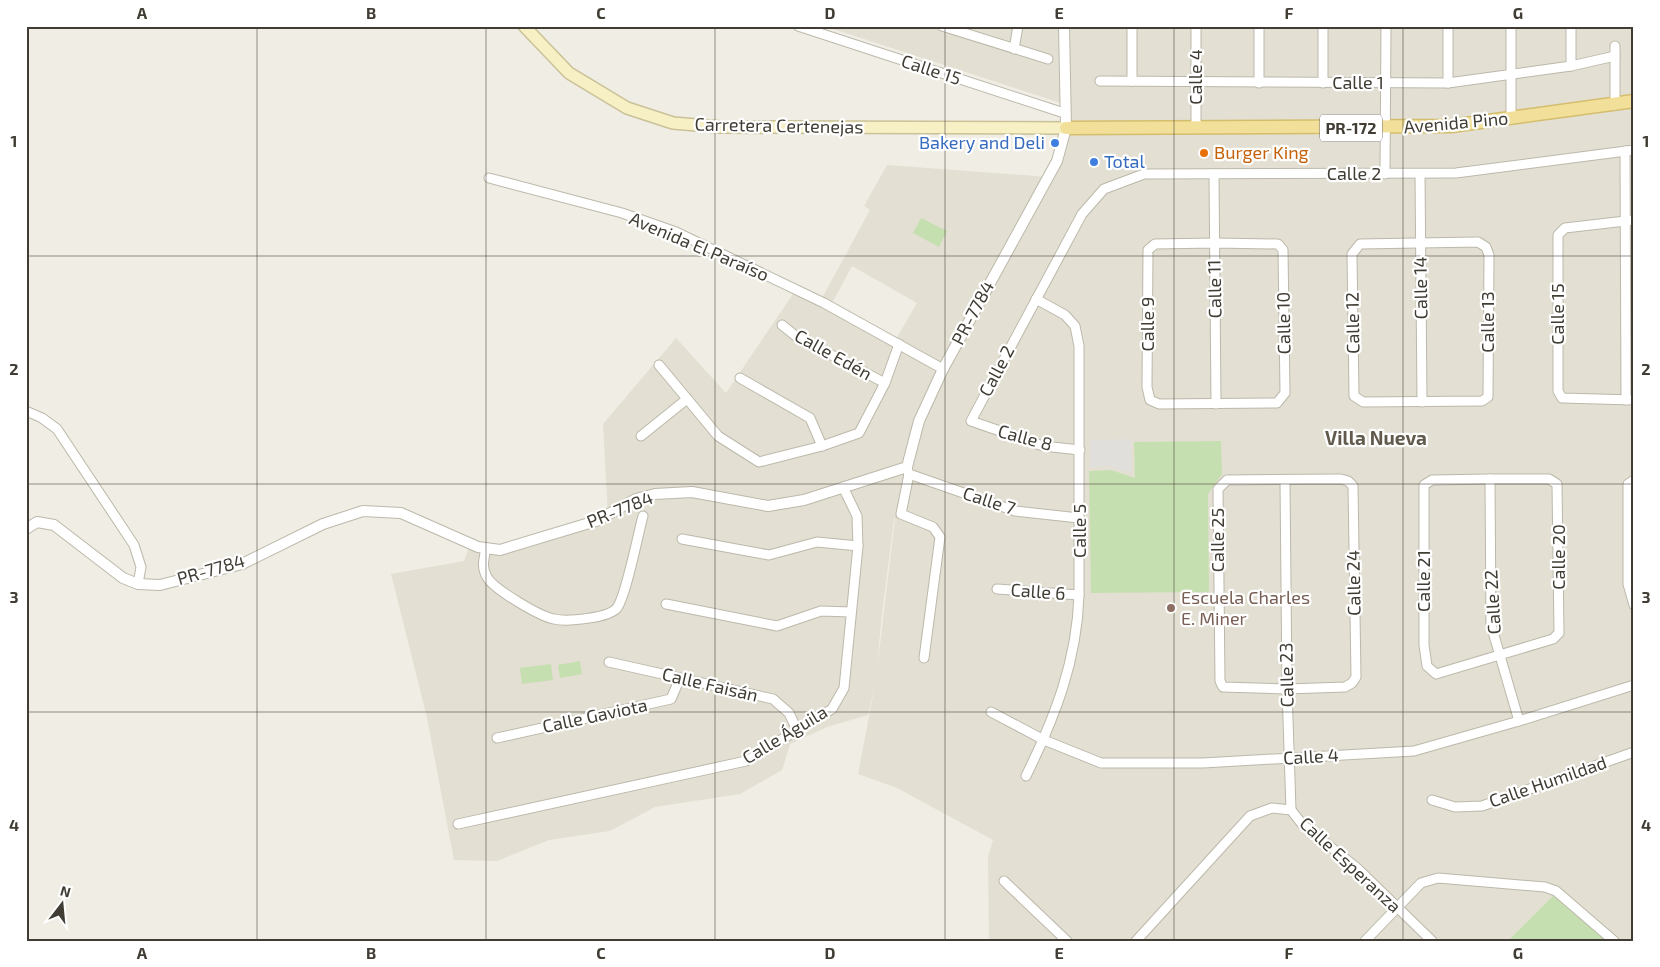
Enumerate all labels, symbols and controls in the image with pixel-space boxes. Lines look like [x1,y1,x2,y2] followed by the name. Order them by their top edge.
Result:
[137,3,148,22] text: A
[366,3,376,22] text: B
[596,3,606,22] text: C
[825,3,836,22] text: D
[1054,3,1064,22] text: E
[1285,3,1294,22] text: F
[1513,3,1523,22] text: G
[899,49,964,89] street label: Calle 15
[1184,49,1206,105] street label: Calle 4
[1332,71,1384,93] street label: Calle 1
[1403,106,1509,138] street label: Avenida Pino
[694,113,864,137] street label: Carretera Certenejas
[1320,115,1382,142] road number: PR-172
[11,131,17,150] text: 1
[919,131,1045,153] place label: Bakery and Deli
[1643,131,1649,150] text: 1
[1049,137,1061,149] marker: Bakery and Deli
[1214,141,1309,163] place label: Burger King
[1198,147,1210,159] marker: Burger King
[1104,150,1145,172] place label: Total
[1088,156,1100,168] marker: Total
[1327,162,1381,184] street label: Calle 2
[626,207,772,285] street label: Avenida El Paraíso
[1408,256,1432,320] street label: Calle 14
[1202,259,1226,319] street label: Calle 11
[946,277,998,348] street label: PR-7784
[1546,283,1568,345] street label: Calle 15
[1476,291,1498,353] street label: Calle 13
[1271,292,1295,354] street label: Calle 10
[1340,292,1364,354] street label: Calle 12
[1136,297,1158,351] street label: Calle 9
[791,324,876,384] street label: Calle Edén
[974,341,1019,400] street label: Calle 2
[9,359,19,378] text: 2
[1641,359,1651,378] text: 2
[996,419,1055,455] street label: Calle 8
[1325,426,1427,449] district label: Villa Nueva
[960,481,1018,519] street label: Calle 7
[583,486,656,532] street label: PR-7784
[1068,504,1090,558] street label: Calle 5
[1206,508,1228,572] street label: Calle 25
[1547,524,1569,590] street label: Calle 20
[174,549,247,589] street label: PR-7784
[1341,550,1365,616] street label: Calle 24
[1412,550,1434,612] street label: Calle 21
[1479,569,1505,635] street label: Calle 22
[1010,578,1066,604] street label: Calle 6
[1181,586,1310,629] place label: Escuela Charles E. Miner
[9,587,19,606] text: 3
[1641,587,1651,606] text: 3
[1165,602,1177,614] marker: Escuela Charles E. Miner
[1274,643,1298,708] street label: Calle 23
[660,662,760,706] street label: Calle Faisán
[540,693,649,737] street label: Calle Gaviota
[738,700,831,768] street label: Calle Águila
[1283,744,1339,768] street label: Calle 4
[1486,751,1609,811] street label: Calle Humildad
[1295,812,1406,917] street label: Calle Esperanza
[9,815,19,834] text: 4
[1641,815,1651,834] text: 4
[38,880,88,930] north arrow
[59,881,73,901] text: N
[137,943,148,962] text: A
[366,943,376,962] text: B
[596,943,606,962] text: C
[825,943,836,962] text: D
[1054,943,1064,962] text: E
[1285,943,1294,962] text: F
[1513,943,1523,962] text: G

